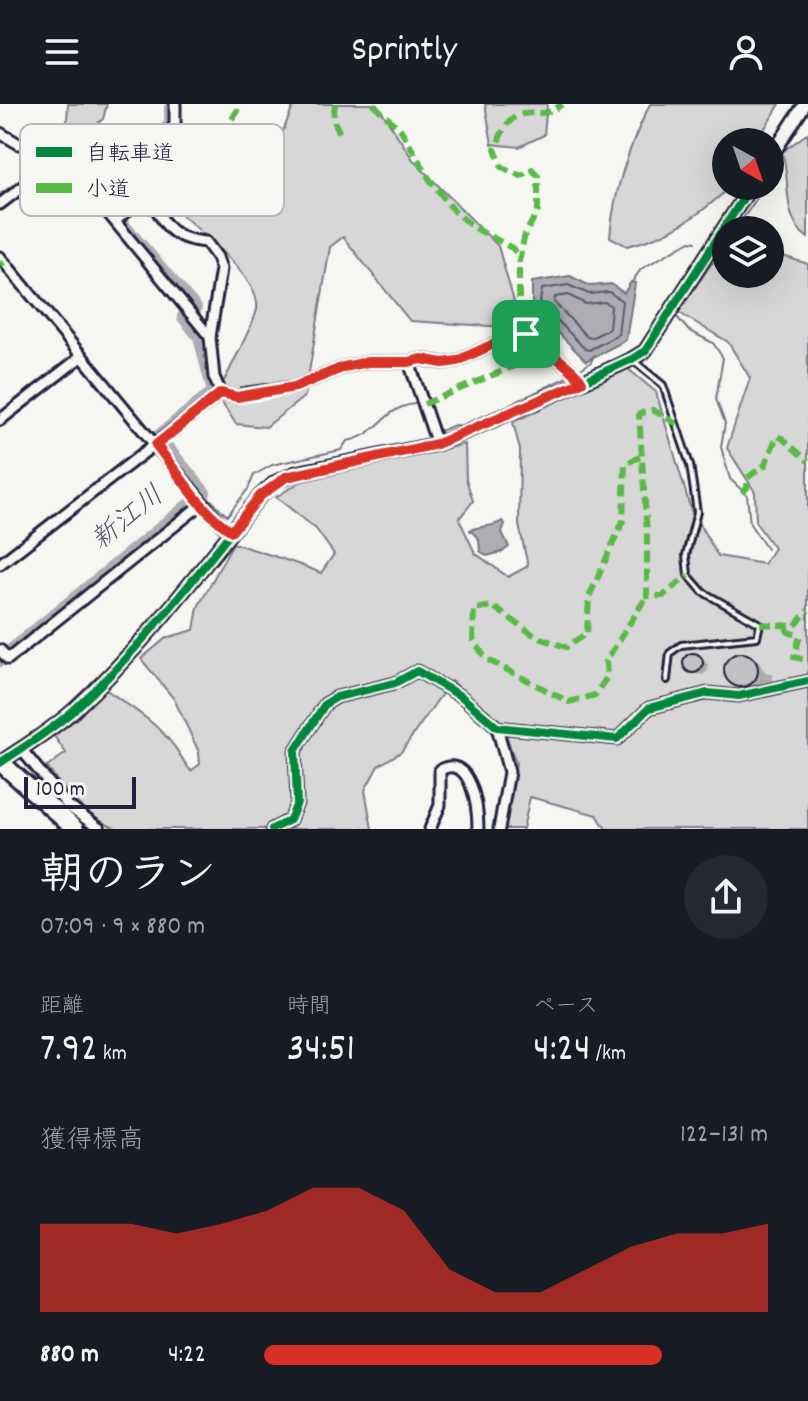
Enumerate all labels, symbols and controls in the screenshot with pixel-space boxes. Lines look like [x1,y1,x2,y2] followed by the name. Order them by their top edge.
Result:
[351,26,457,78] text: Sprintly
[40,30,84,74] icon: menu
[724,30,768,74] icon: person
[20,124,284,216] legend
[712,128,784,200] north arrow
[712,128,784,288] map controls
[86,140,174,171] text: 自転車道
[86,176,130,207] text: 小道
[712,216,784,288] button: layers
[492,300,560,368] pin
[504,312,548,356] icon: arrive
[84,478,174,562] water label: 新江川
[24,773,136,809] scale bar
[36,775,85,806] text: 100 m
[40,847,216,910] text: 朝のラン
[684,855,768,939] button: share
[40,909,205,946] text: 07:09 · 9 × 880 m
[40,992,84,1023] text: 距離
[287,992,331,1023] text: 時間
[533,992,598,1023] text: ペース
[40,1023,98,1080] text: 7.92
[287,1023,355,1080] text: 34:51
[533,1023,591,1080] text: 4:24
[98,1039,127,1070] text: km
[591,1039,626,1070] text: /km
[680,1117,768,1154] text: 122–131 m
[40,1123,144,1160] text: 獲得標高
[40,1337,99,1374] text: 880 m
[168,1337,206,1374] text: 4:22

